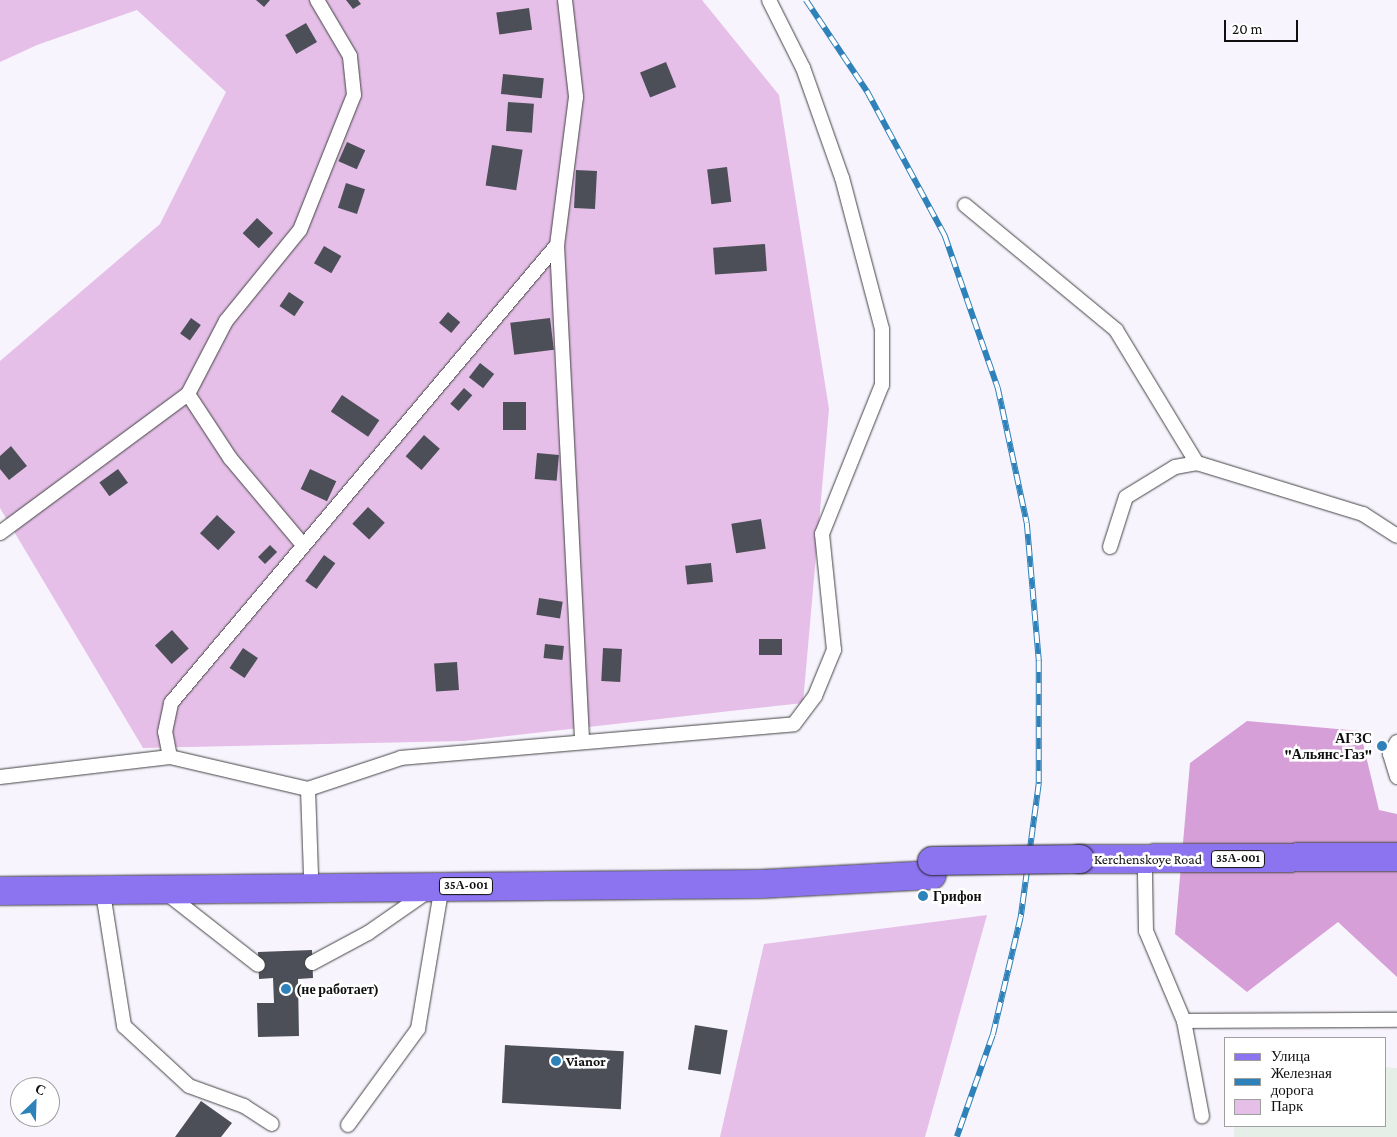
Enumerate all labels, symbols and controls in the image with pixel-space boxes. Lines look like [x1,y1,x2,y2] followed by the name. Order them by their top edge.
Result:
[1227,10,1301,42] scale bar
[1232,21,1263,37] text: 20 m
[1285,730,1372,762] place label: АГЗС "Альянс-Газ"
[1376,740,1388,752] marker: АГЗС "Альянс-Газ"
[1210,850,1266,869] road number: 35А-001
[1094,851,1202,867] street label: Kerchenskoye Road
[438,876,494,896] road number: 35А-001
[933,888,982,904] place label: Грифон
[917,890,929,902] marker: Грифон
[296,981,379,997] place label: (не работает)
[280,983,292,995] marker: (не работает)
[1224,1037,1387,1127] legend
[1271,1048,1310,1064] text: Улица
[566,1053,606,1069] place label: Vianor
[550,1055,562,1067] marker: Vianor
[1271,1065,1332,1098] text: Железная дорога
[10,1077,60,1127] north arrow
[33,1080,49,1099] text: С
[1271,1098,1303,1114] text: Парк

